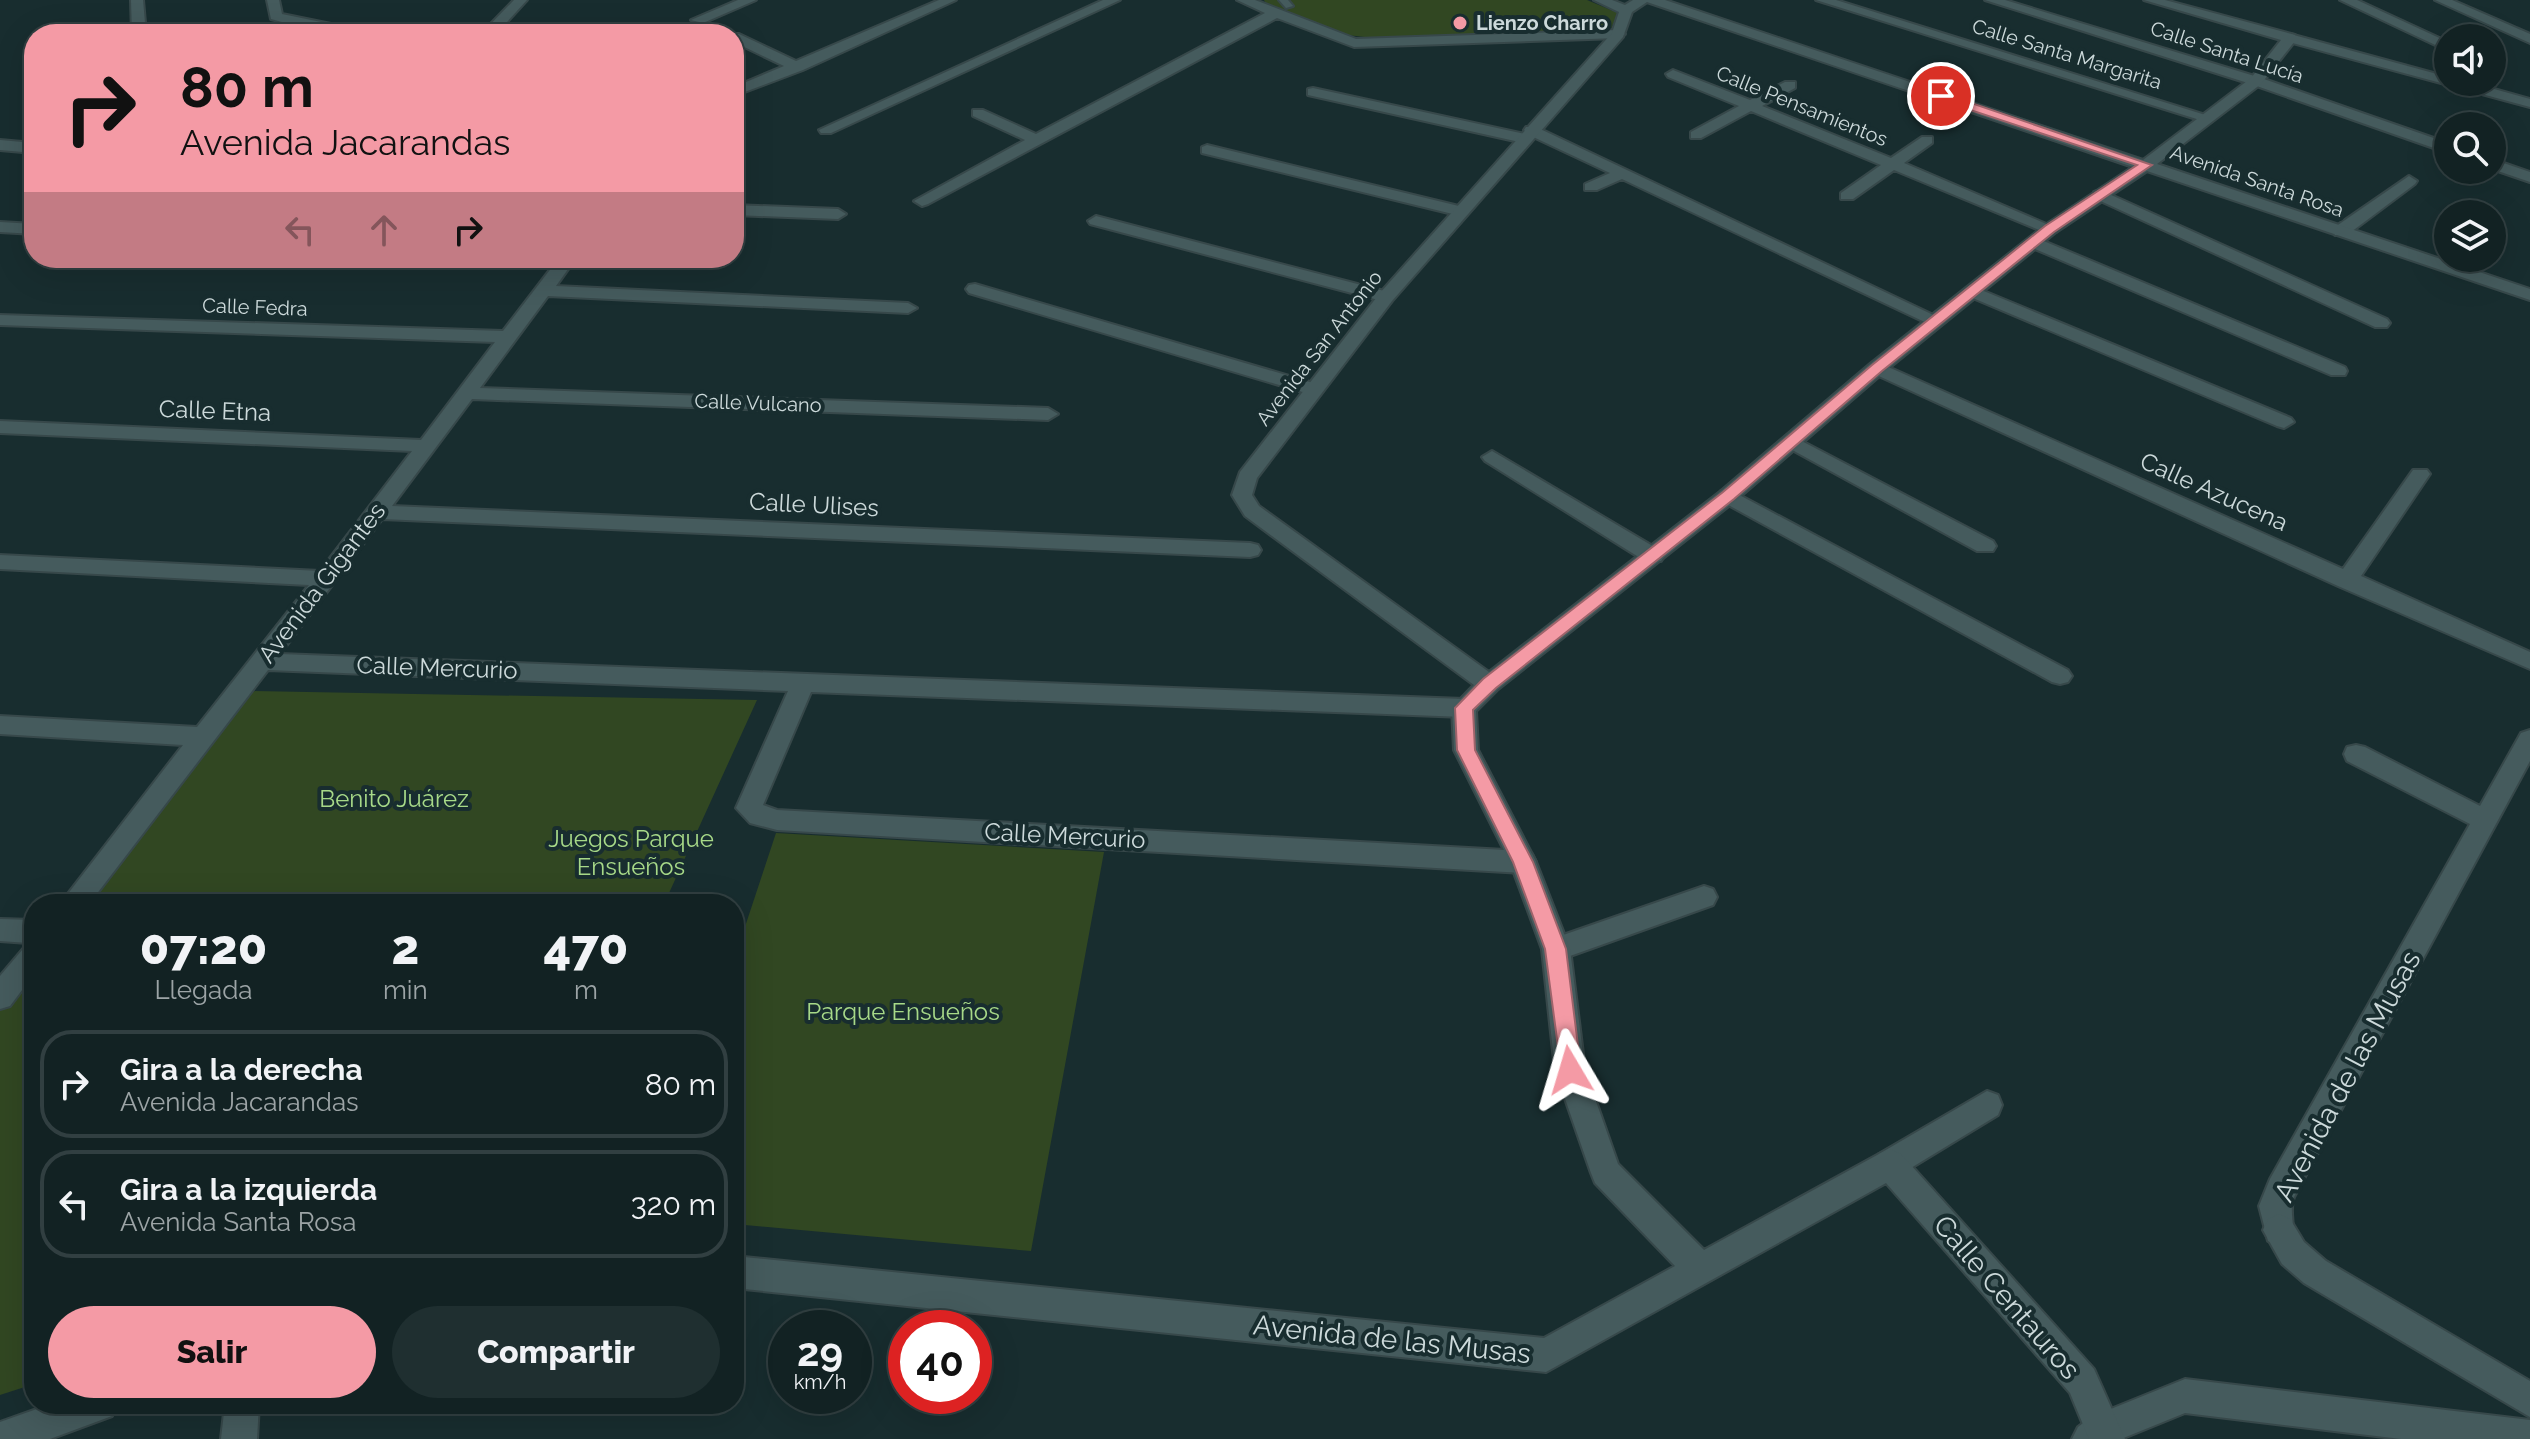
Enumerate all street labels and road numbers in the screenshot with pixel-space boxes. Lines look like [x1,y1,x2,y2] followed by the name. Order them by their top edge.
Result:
[1969,14,2165,94] street label: Calle Santa Margarita
[2147,16,2307,88] street label: Calle Santa Lucía
[1713,61,1891,151] street label: Calle Pensamientos
[2167,140,2347,222] street label: Avenida Santa Rosa
[1251,266,1387,430] street label: Avenida San Antonio
[202,293,308,321] street label: Calle Fedra
[694,389,822,417] street label: Calle Vulcano
[158,394,272,427] street label: Calle Etna
[2136,446,2293,537] street label: Calle Azucena
[748,487,880,522] street label: Calle Ulises
[252,497,391,668] street label: Avenida Gigantes
[356,650,518,685] street label: Calle Mercurio
[984,817,1146,854] street label: Calle Mercurio
[2267,945,2428,1207] street label: Avenida de las Musas
[1927,1209,2087,1386] street label: Calle Centauros
[1251,1308,1532,1370] street label: Avenida de las Musas

